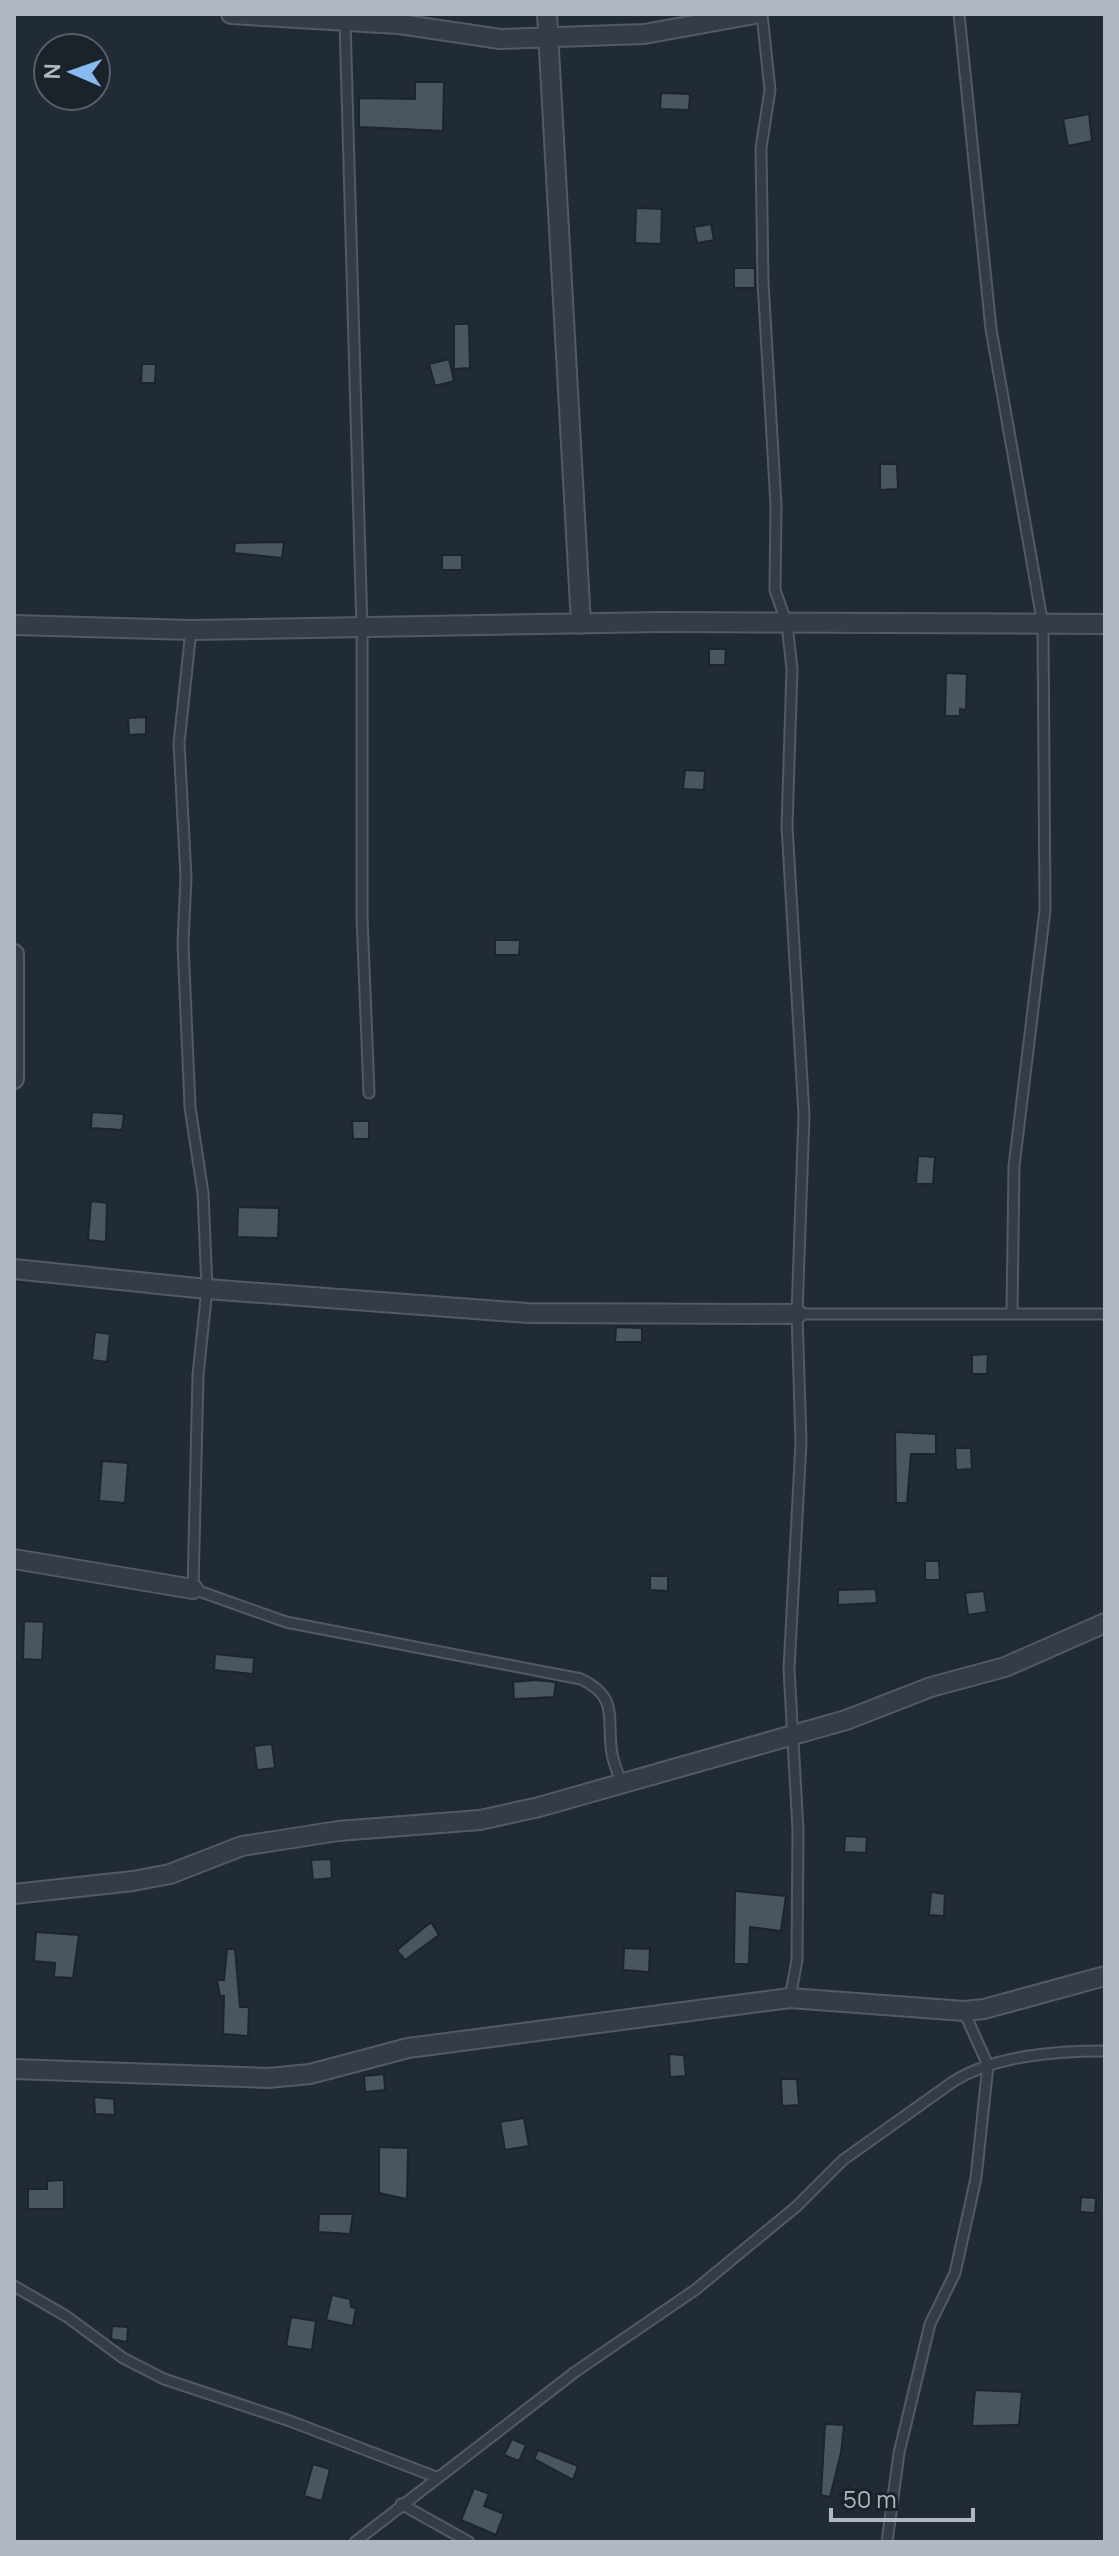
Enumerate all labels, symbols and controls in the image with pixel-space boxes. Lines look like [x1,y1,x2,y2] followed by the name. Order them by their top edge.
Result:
[32,32,112,112] north arrow
[37,63,67,80] text: N
[831,2472,973,2522] scale bar
[843,2482,897,2515] text: 50 m

